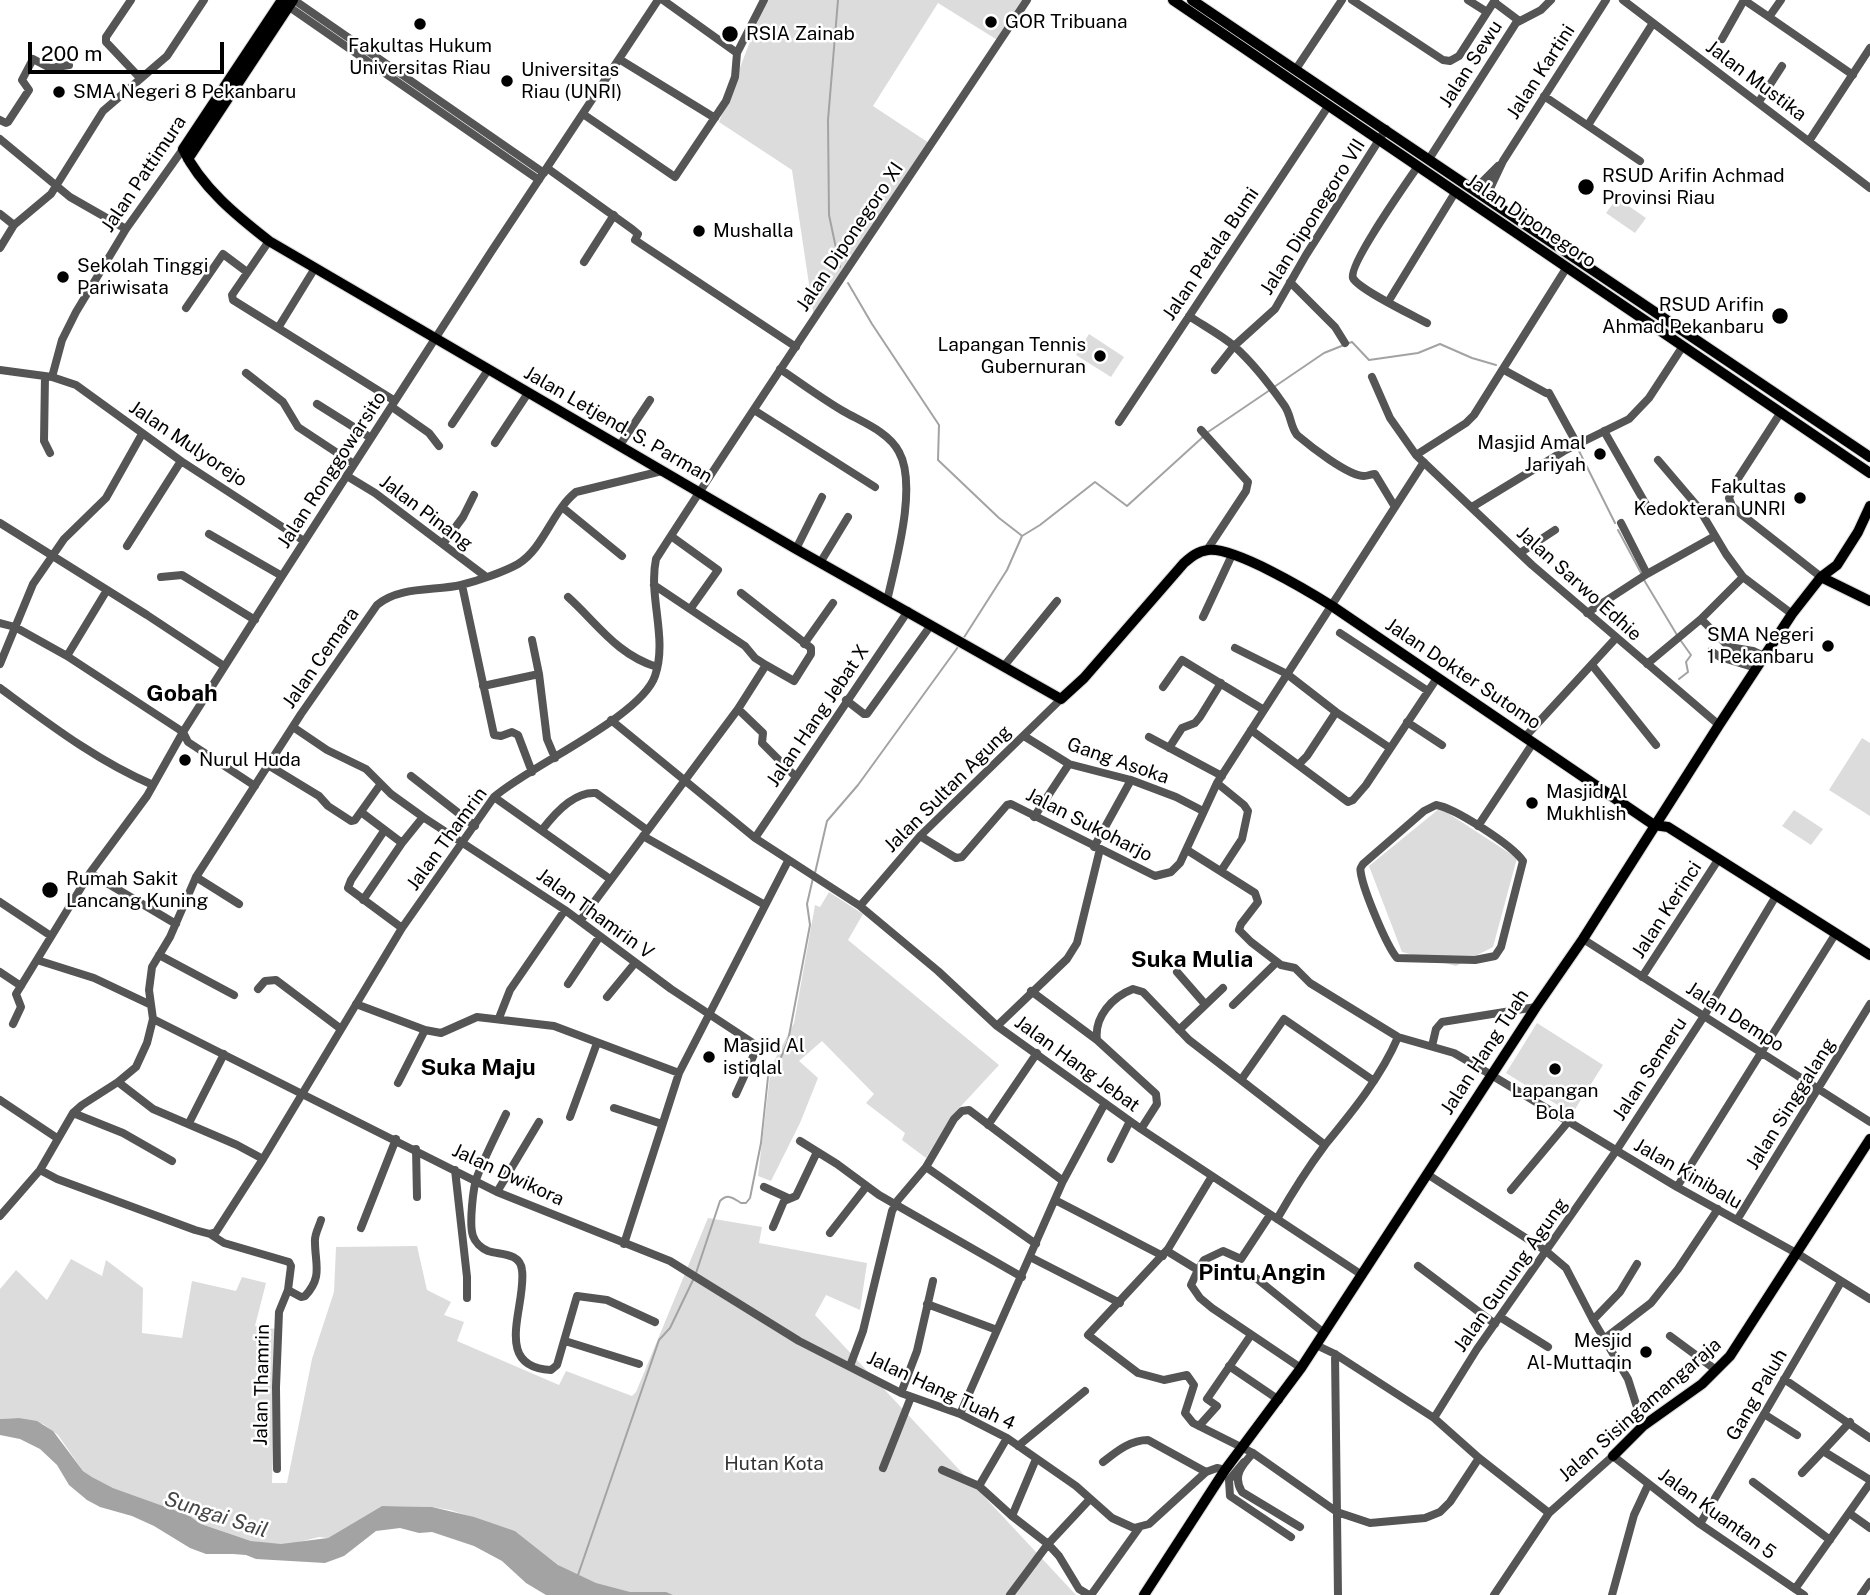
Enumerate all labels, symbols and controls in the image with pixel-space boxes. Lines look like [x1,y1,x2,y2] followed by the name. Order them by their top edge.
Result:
[1005,11,1128,33] place label: GOR Tribuana
[983,14,999,30] marker: GOR Tribuana
[412,16,428,32] marker: Fakultas Hukum Universitas Riau
[1435,16,1507,112] street label: Jalan Sewu
[1502,21,1580,123] street label: Jalan Kartini
[746,23,855,45] place label: RSIA Zainab
[720,24,740,44] marker: RSIA Zainab
[32,28,228,72] scale bar
[348,35,492,79] place label: Fakultas Hukum Universitas Riau
[1701,36,1811,126] street label: Jalan Mustika
[41,41,102,66] text: 200 m
[521,59,622,103] place label: Universitas Riau (UNRI)
[499,73,515,89] marker: Universitas Riau (UNRI)
[73,81,296,103] place label: SMA Negeri 8 Pekanbaru
[51,84,67,100] marker: SMA Negeri 8 Pekanbaru
[97,111,191,237] street label: Jalan Pattimura
[1256,135,1370,299] street label: Jalan Diponegoro VII
[792,158,908,316] street label: Jalan Diponegoro XI
[1602,165,1784,209] place label: RSUD Arifin Achmad Provinsi Riau
[1462,169,1600,273] street label: Jalan Diponegoro
[1576,177,1596,197] marker: RSUD Arifin Achmad Provinsi Riau
[1158,183,1264,325] street label: Jalan Petala Bumi
[713,220,794,242] place label: Mushalla
[691,223,707,239] marker: Mushalla
[77,255,208,299] place label: Sekolah Tinggi Pariwisata
[55,269,71,285] marker: Sekolah Tinggi Pariwisata
[1602,294,1764,338] place label: RSUD Arifin Ahmad Pekanbaru
[1770,306,1790,326] marker: RSUD Arifin Ahmad Pekanbaru
[938,334,1086,378] place label: Lapangan Tennis Gubernuran
[1092,348,1108,364] marker: Lapangan Tennis Gubernuran
[520,362,716,488] street label: Jalan Letjend. S. Parman
[273,387,391,553] street label: Jalan Ronggowarsito
[125,396,251,492] street label: Jalan Mulyorejo
[1477,432,1586,476] place label: Masjid Amal Jariyah
[1592,446,1608,462] marker: Masjid Amal Jariyah
[375,471,477,555] street label: Jalan Pinang
[1633,476,1786,520] place label: Fakultas Kedokteran UNRI
[1792,490,1808,506] marker: Fakultas Kedokteran UNRI
[1512,522,1646,646] street label: Jalan Sarwo Edhie
[278,603,364,713] street label: Jalan Cemara
[1381,613,1545,735] street label: Jalan Dokter Sutomo
[1707,624,1814,668] place label: SMA Negeri 1 Pekanbaru
[1820,638,1836,654] marker: SMA Negeri 1 Pekanbaru
[762,641,874,791] street label: Jalan Hang Jebat X
[146,680,218,708] district label: Gobah
[880,721,1016,857] street label: Jalan Sultan Agung
[1064,733,1172,789] street label: Gang Asoka
[199,749,301,771] place label: Nurul Huda
[177,752,193,768] marker: Nurul Huda
[1546,781,1628,825] place label: Masjid Al Mukhlish
[402,783,492,895] street label: Jalan Thamrin
[1022,783,1156,867] street label: Jalan Sukoharjo
[1524,795,1540,811] marker: Masjid Al Mukhlish
[1627,857,1707,963] street label: Jalan Kerinci
[532,864,658,964] street label: Jalan Thamrin V
[66,868,208,912] place label: Rumah Sakit Lancang Kuning
[40,880,60,900] marker: Rumah Sakit Lancang Kuning
[1131,946,1253,974] district label: Suka Mulia
[1682,977,1788,1057] street label: Jalan Dempo
[1436,985,1534,1119] street label: Jalan Hang Tuah
[1010,1011,1144,1117] street label: Jalan Hang Jebat
[1608,1013,1692,1125] street label: Jalan Semeru
[1741,1034,1841,1174] street label: Jalan Singgalang
[723,1035,805,1079] place label: Masjid Al istiqlal
[701,1049,717,1065] marker: Masjid Al istiqlal
[420,1054,536,1082] district label: Suka Maju
[1547,1061,1563,1077] marker: Lapangan Bola
[1512,1080,1598,1124] place label: Lapangan Bola
[1630,1134,1746,1214] street label: Jalan Kinibalu
[448,1139,568,1211] street label: Jalan Dwikora
[1449,1194,1573,1356] street label: Jalan Gunung Agung
[1198,1259,1326,1287] district label: Pintu Angin
[250,1324,274,1446] street label: Jalan Thamrin
[1527,1330,1632,1374] place label: Mesjid Al-Muttaqin
[1554,1333,1726,1487] street label: Jalan Sisingamangaraja
[1638,1344,1654,1360] marker: Mesjid Al-Muttaqin
[1722,1345,1792,1445] street label: Gang Paluh
[863,1347,1019,1435] street label: Jalan Hang Tuah 4
[724,1453,824,1475] park label: Hutan Kota
[1654,1464,1780,1564] street label: Jalan Kuantan 5
[161,1486,271,1544] water label: Sungai Sail

